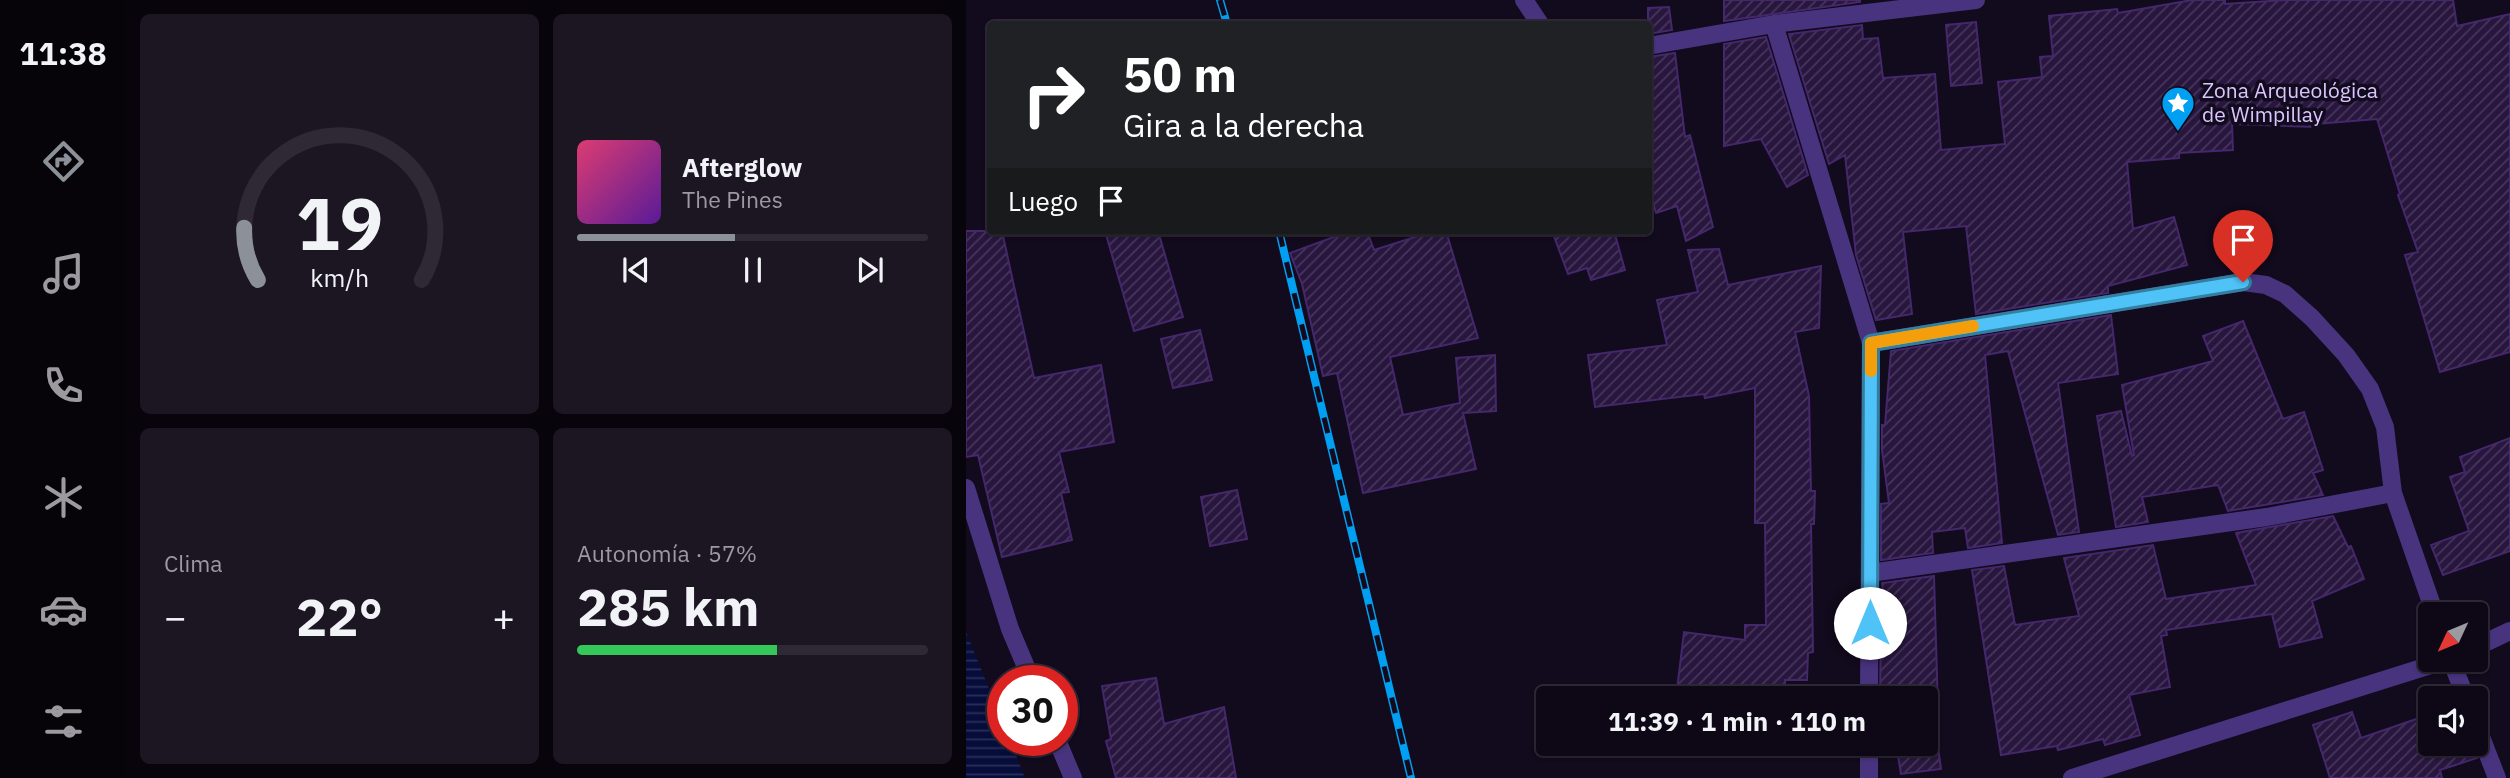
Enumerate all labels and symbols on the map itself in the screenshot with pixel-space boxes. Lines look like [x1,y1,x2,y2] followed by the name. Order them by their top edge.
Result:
[2202,76,2378,128] place label: Zona Arqueológica de Wimpillay
[2159,84,2197,133] place icon: Zona Arqueológica de Wimpillay
[2213,210,2273,282] pin
[1833,586,1907,660] position arrow
[2418,602,2488,672] north arrow
[987,665,1078,756] speed limit sign: 30

